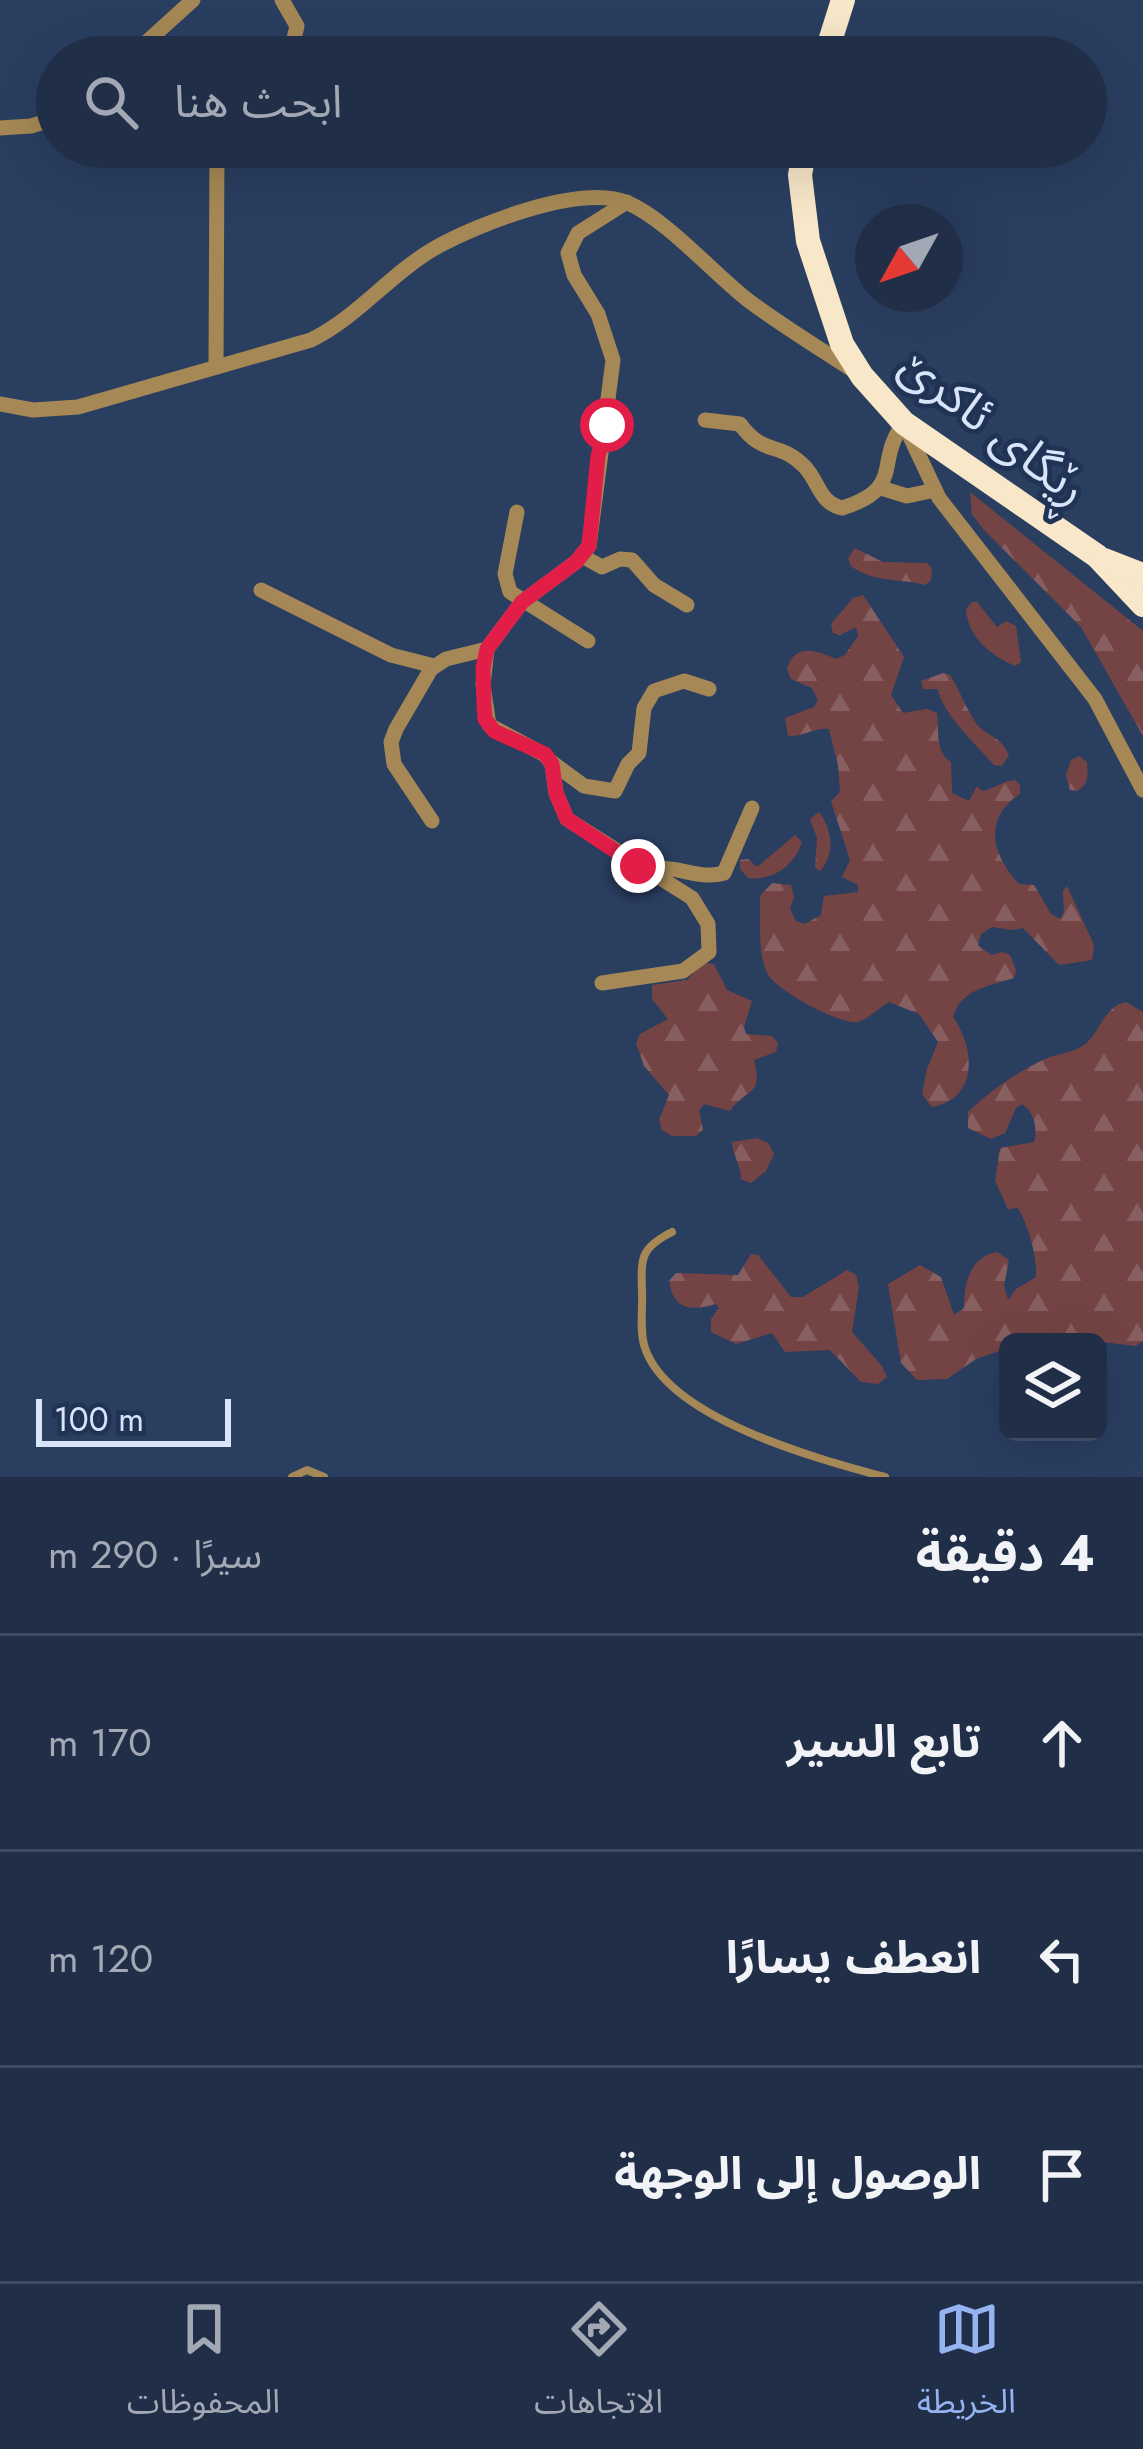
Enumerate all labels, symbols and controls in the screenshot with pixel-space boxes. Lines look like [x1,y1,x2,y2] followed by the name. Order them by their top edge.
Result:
[36,36,1107,168] search box
[78,69,144,135] icon: search
[174,69,343,134] text: ابحث هنا
[855,204,963,312] north arrow
[882,331,1103,526] street label: ڕێگای ئاکرێ
[580,398,634,452] route start
[611,839,665,893] route end
[999,1333,1107,1441] map controls
[999,1333,1107,1441] button: layers
[36,1393,231,1446] scale bar
[54,1396,144,1443] text: 100 m
[916,1516,1095,1590] text: 4 دقيقة
[48,1526,262,1583] text: سيرًا · 290 m
[787,1709,981,1774] text: تابع السير
[1029,1710,1095,1776] icon: ahead
[48,1714,152,1771] text: 170 m
[726,1925,981,1990] text: انعطف يسارًا
[1029,1926,1095,1992] icon: left
[48,1930,153,1987] text: 120 m
[614,2141,981,2206] text: الوصول إلى الوجهة
[1029,2142,1095,2208] icon: arrive
[127,2296,280,2437] tab: المحفوظات
[534,2296,663,2437] tab: الاتجاهات
[917,2296,1016,2437] tab: الخريطة

